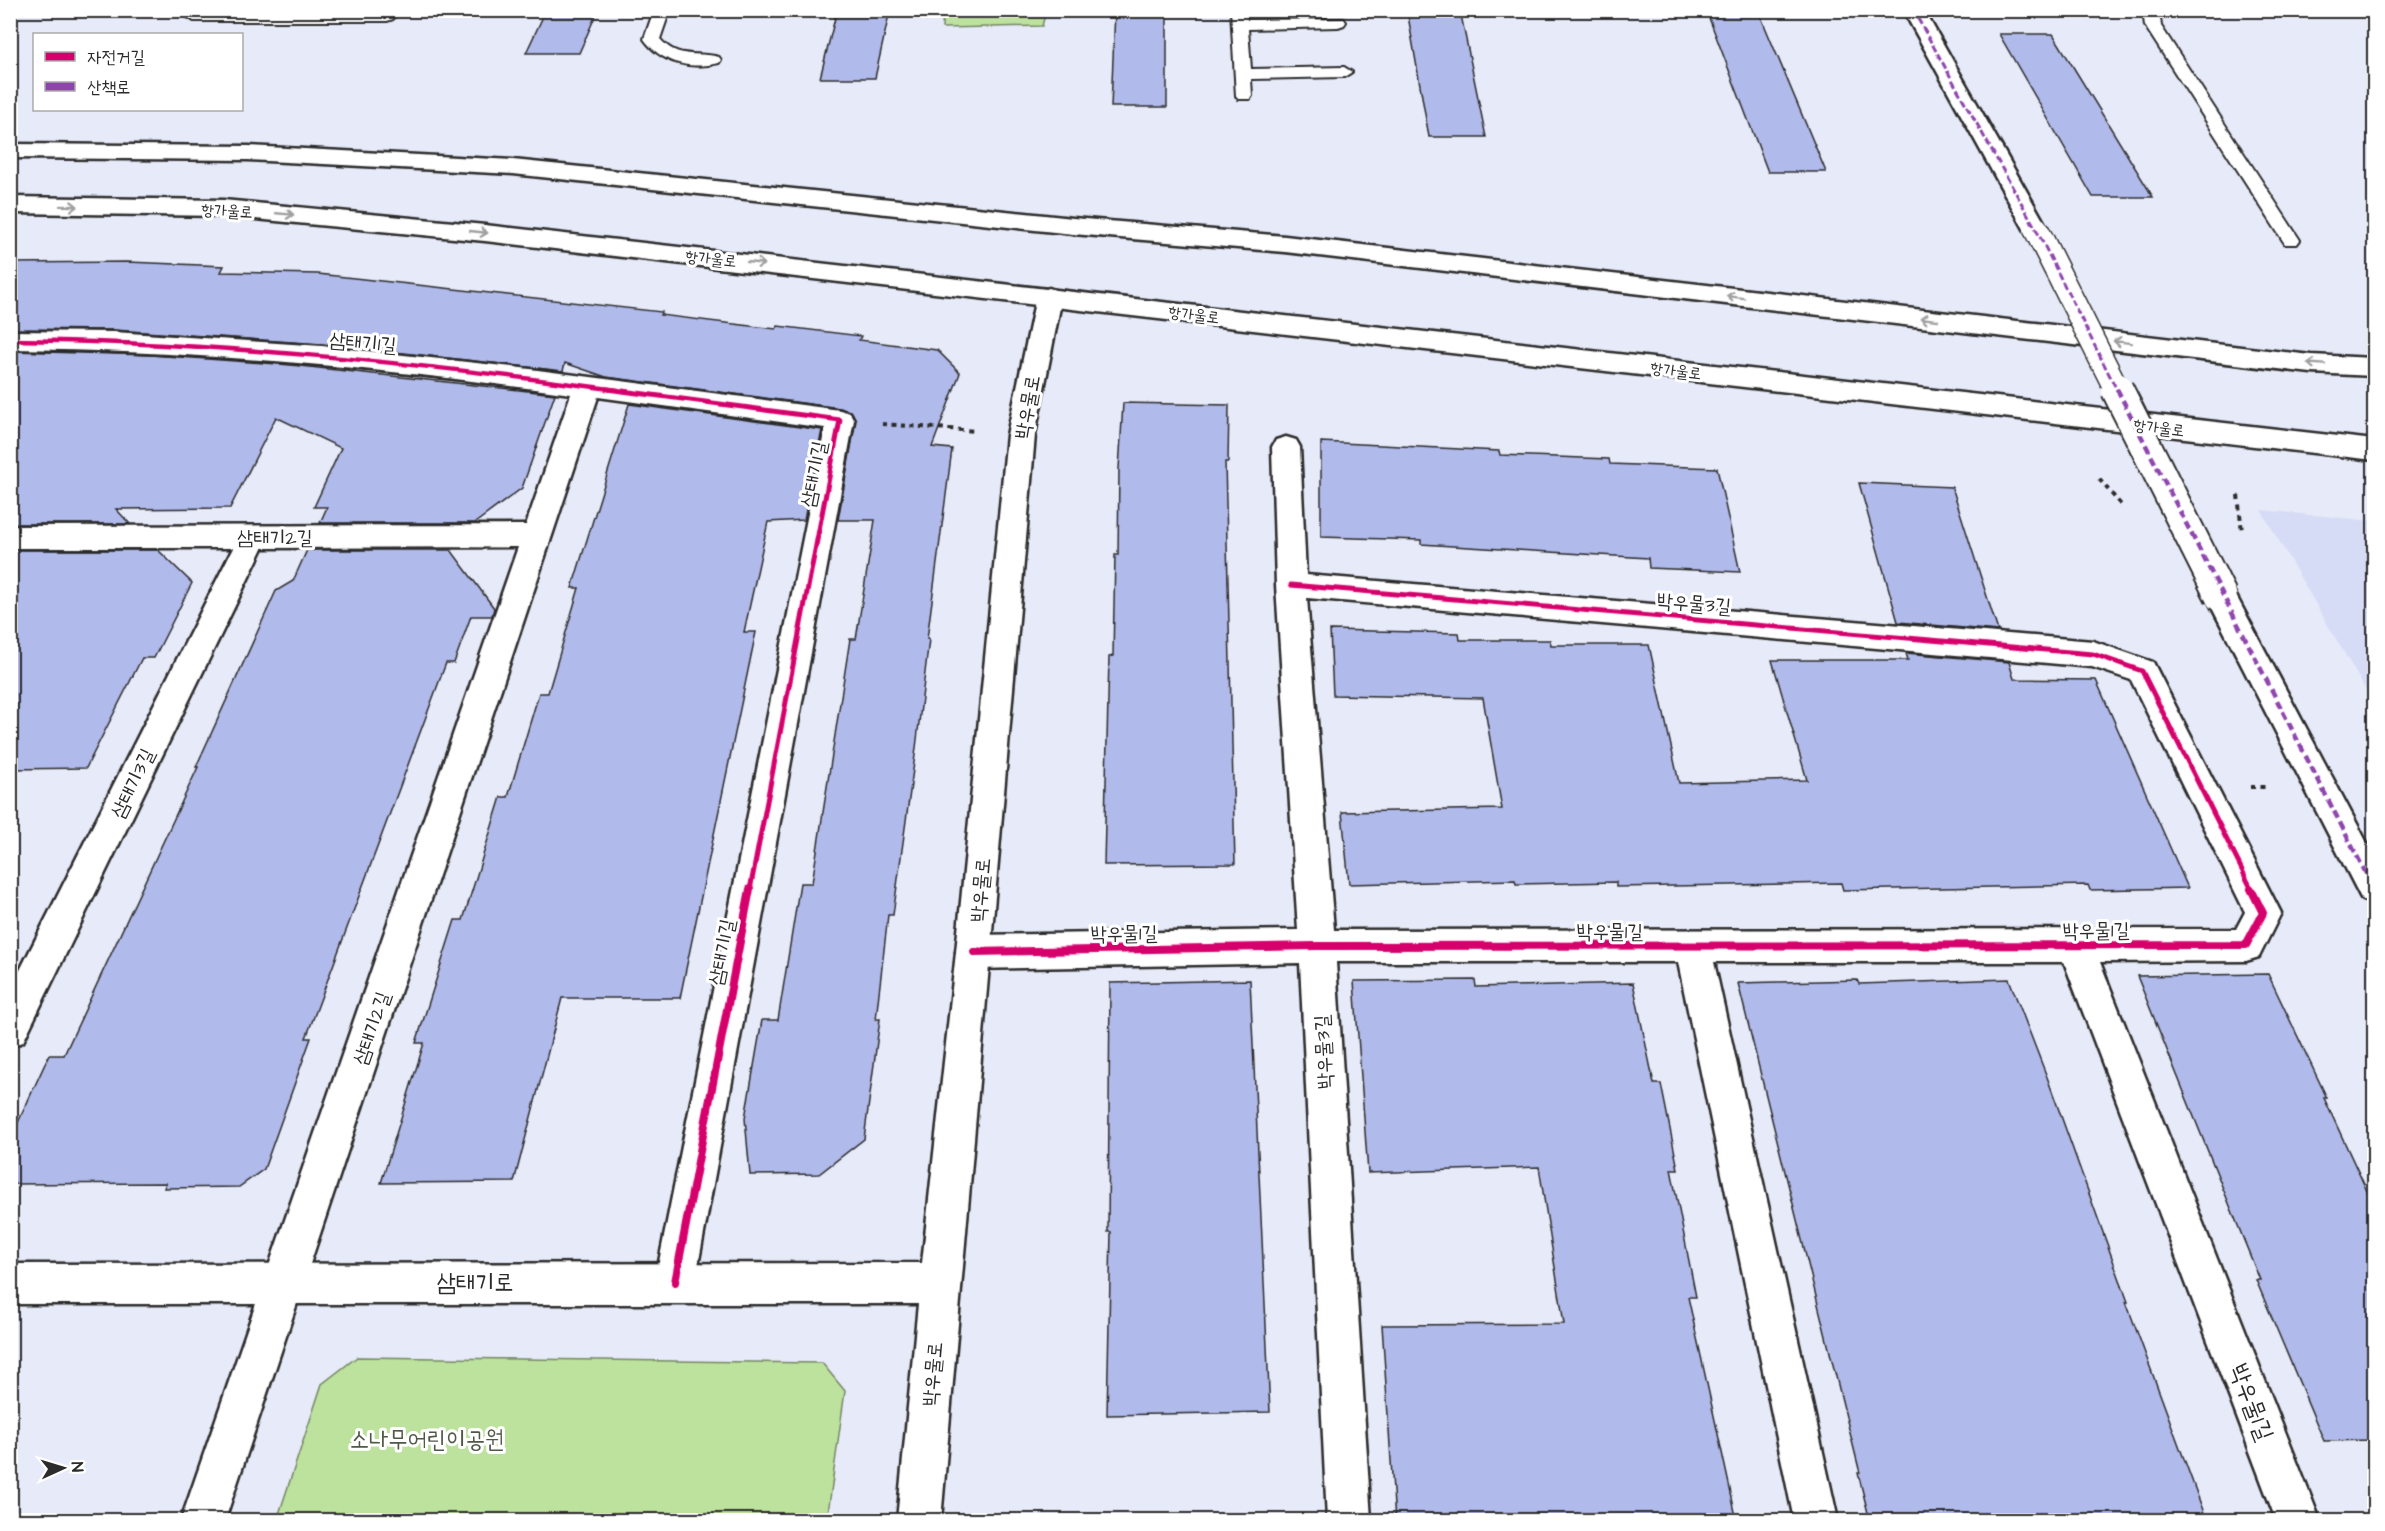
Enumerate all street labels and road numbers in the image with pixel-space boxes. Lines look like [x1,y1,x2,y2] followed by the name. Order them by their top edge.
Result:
[201,199,253,223] street label: 항가울로
[684,245,738,273] street label: 항가울로
[1167,301,1221,329] street label: 항가울로
[328,326,397,360] street label: 삼태기1길
[1649,357,1703,385] street label: 항가울로
[1009,373,1047,441] street label: 박우물로
[2132,414,2186,442] street label: 항가울로
[794,439,834,510] street label: 삼태기1길
[237,524,313,552] street label: 삼태기2길
[1656,587,1732,621] street label: 박우물3길
[104,744,162,823] street label: 삼태기3길
[964,857,998,923] street label: 박우물로
[2062,916,2130,946] street label: 박우물1길
[702,917,742,988] street label: 삼태기1길
[1577,918,1643,946] street label: 박우물1길
[1090,919,1158,949] street label: 박우물1길
[346,988,398,1069] street label: 삼태기2길
[1308,1014,1340,1090] street label: 박우물3길
[436,1266,514,1300] street label: 삼태기로
[916,1341,950,1407] street label: 박우물로
[2221,1359,2281,1446] street label: 박우물1길

